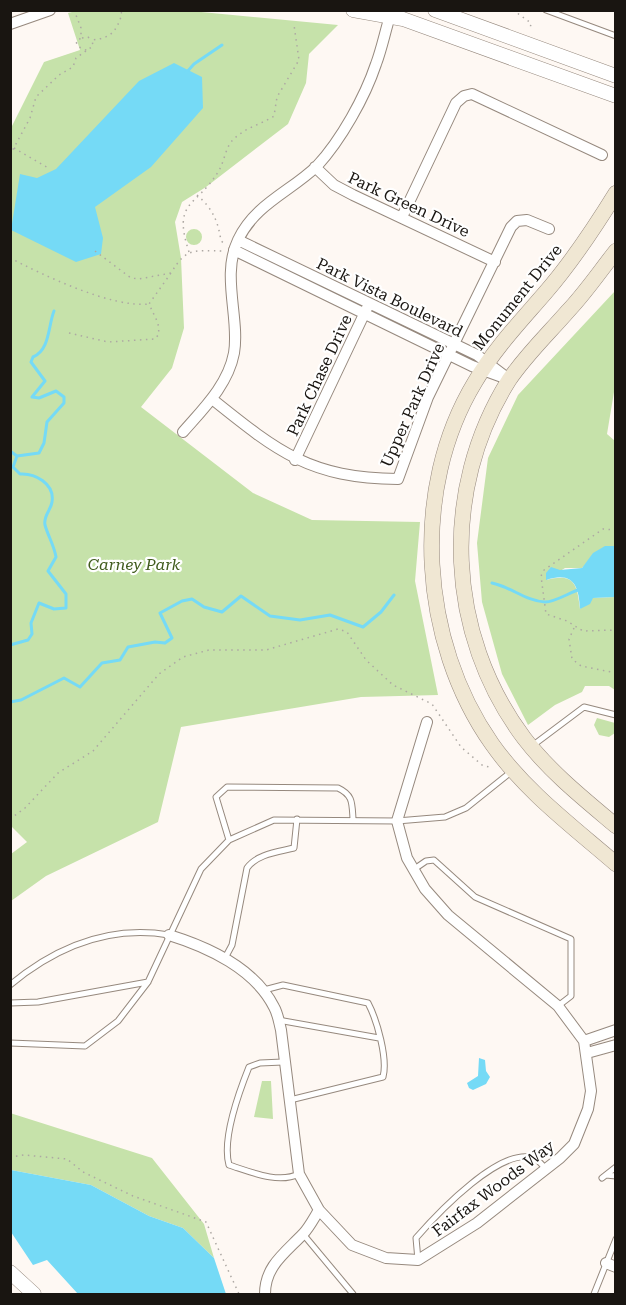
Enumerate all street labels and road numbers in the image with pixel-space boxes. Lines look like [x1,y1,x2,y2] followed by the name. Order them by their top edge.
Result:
[345,168,473,241] street label: Park Green Drive
[469,240,566,354] street label: Monument Drive
[314,254,466,341] street label: Park Vista Boulevard
[283,311,356,439] street label: Park Chase Drive
[377,340,448,470] street label: Upper Park Drive
[429,1136,558,1240] street label: Fairfax Woods Way

